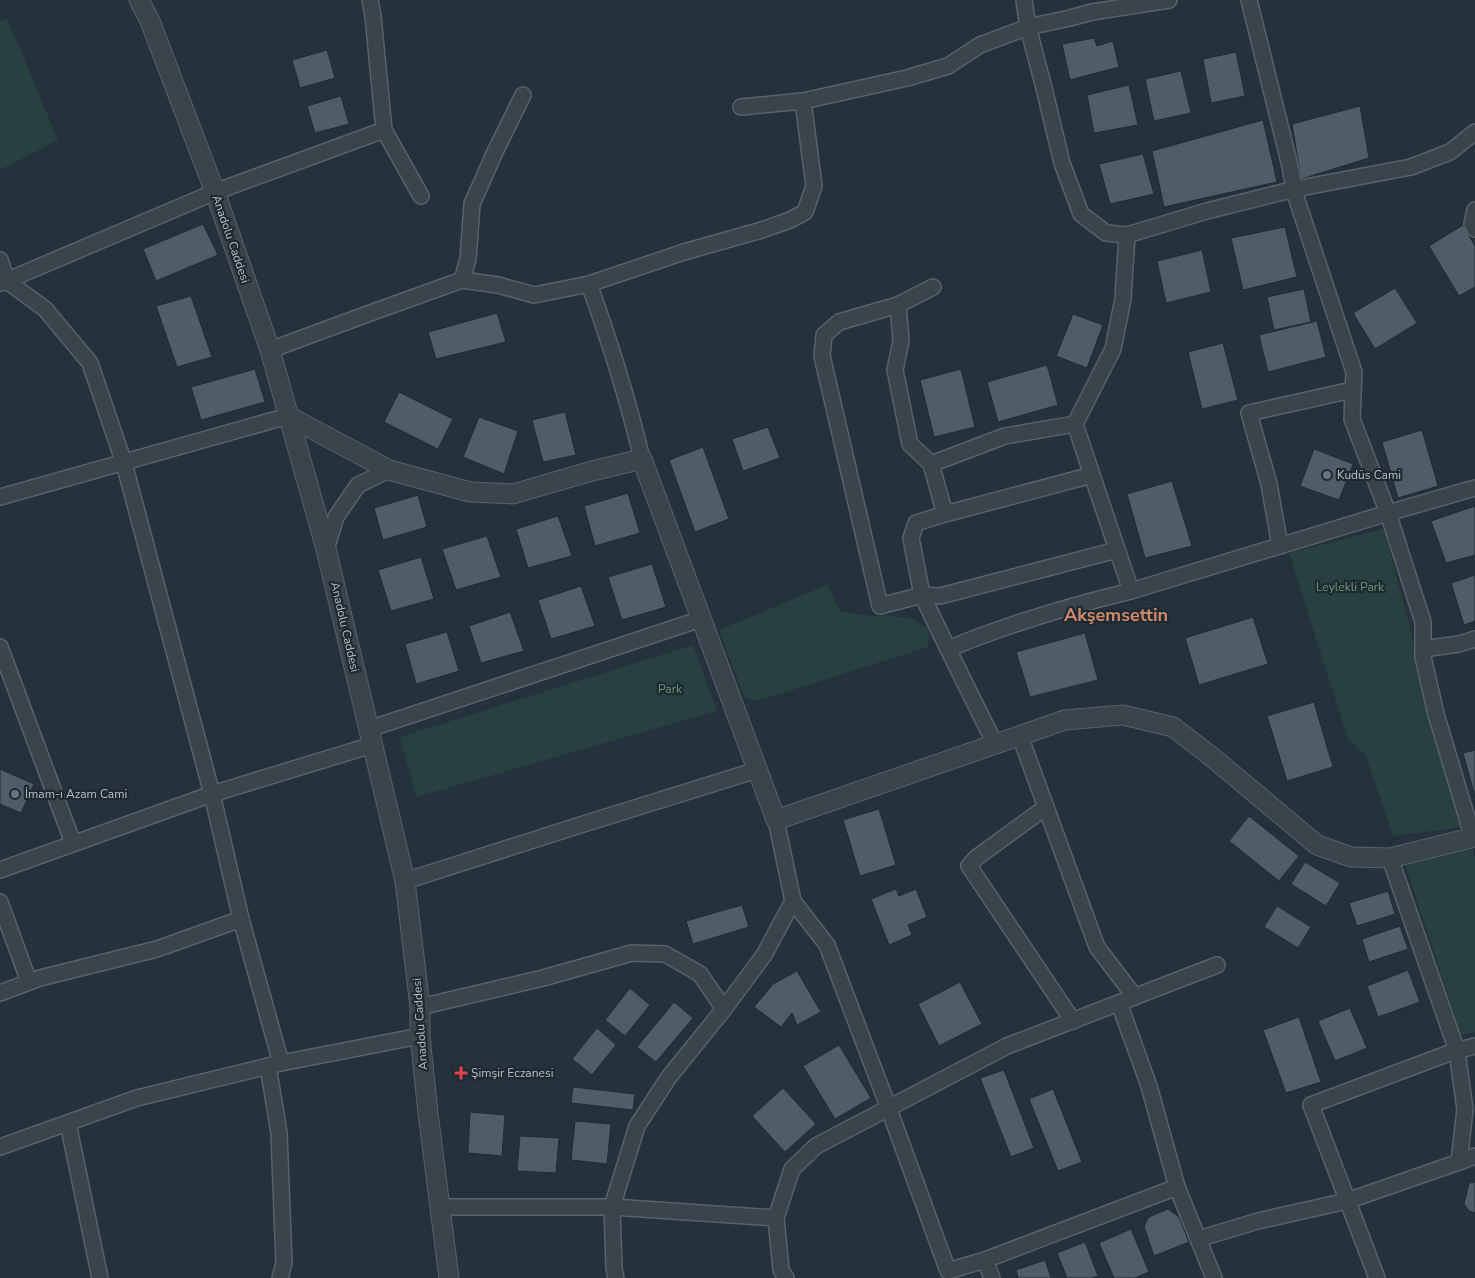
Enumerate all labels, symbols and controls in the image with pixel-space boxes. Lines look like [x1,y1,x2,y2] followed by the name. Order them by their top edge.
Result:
[208,193,254,285] street label: Anadolu Caddesi
[1337,467,1401,483] place label: Kudüs Cami
[1321,469,1333,481] marker: Kudüs Cami
[1316,579,1385,595] park label: Leylekli Park
[327,580,363,674] street label: Anadolu Caddesi
[1064,603,1168,627] district label: Akşemsettin
[658,681,683,697] park label: Park
[25,786,127,802] place label: İmam-ı Azam Cami
[9,788,21,800] marker: İmam-ı Azam Cami
[409,977,431,1071] street label: Anadolu Caddesi
[471,1065,554,1081] place label: Şimşir Eczanesi
[455,1067,467,1079] marker: Şimşir Eczanesi

